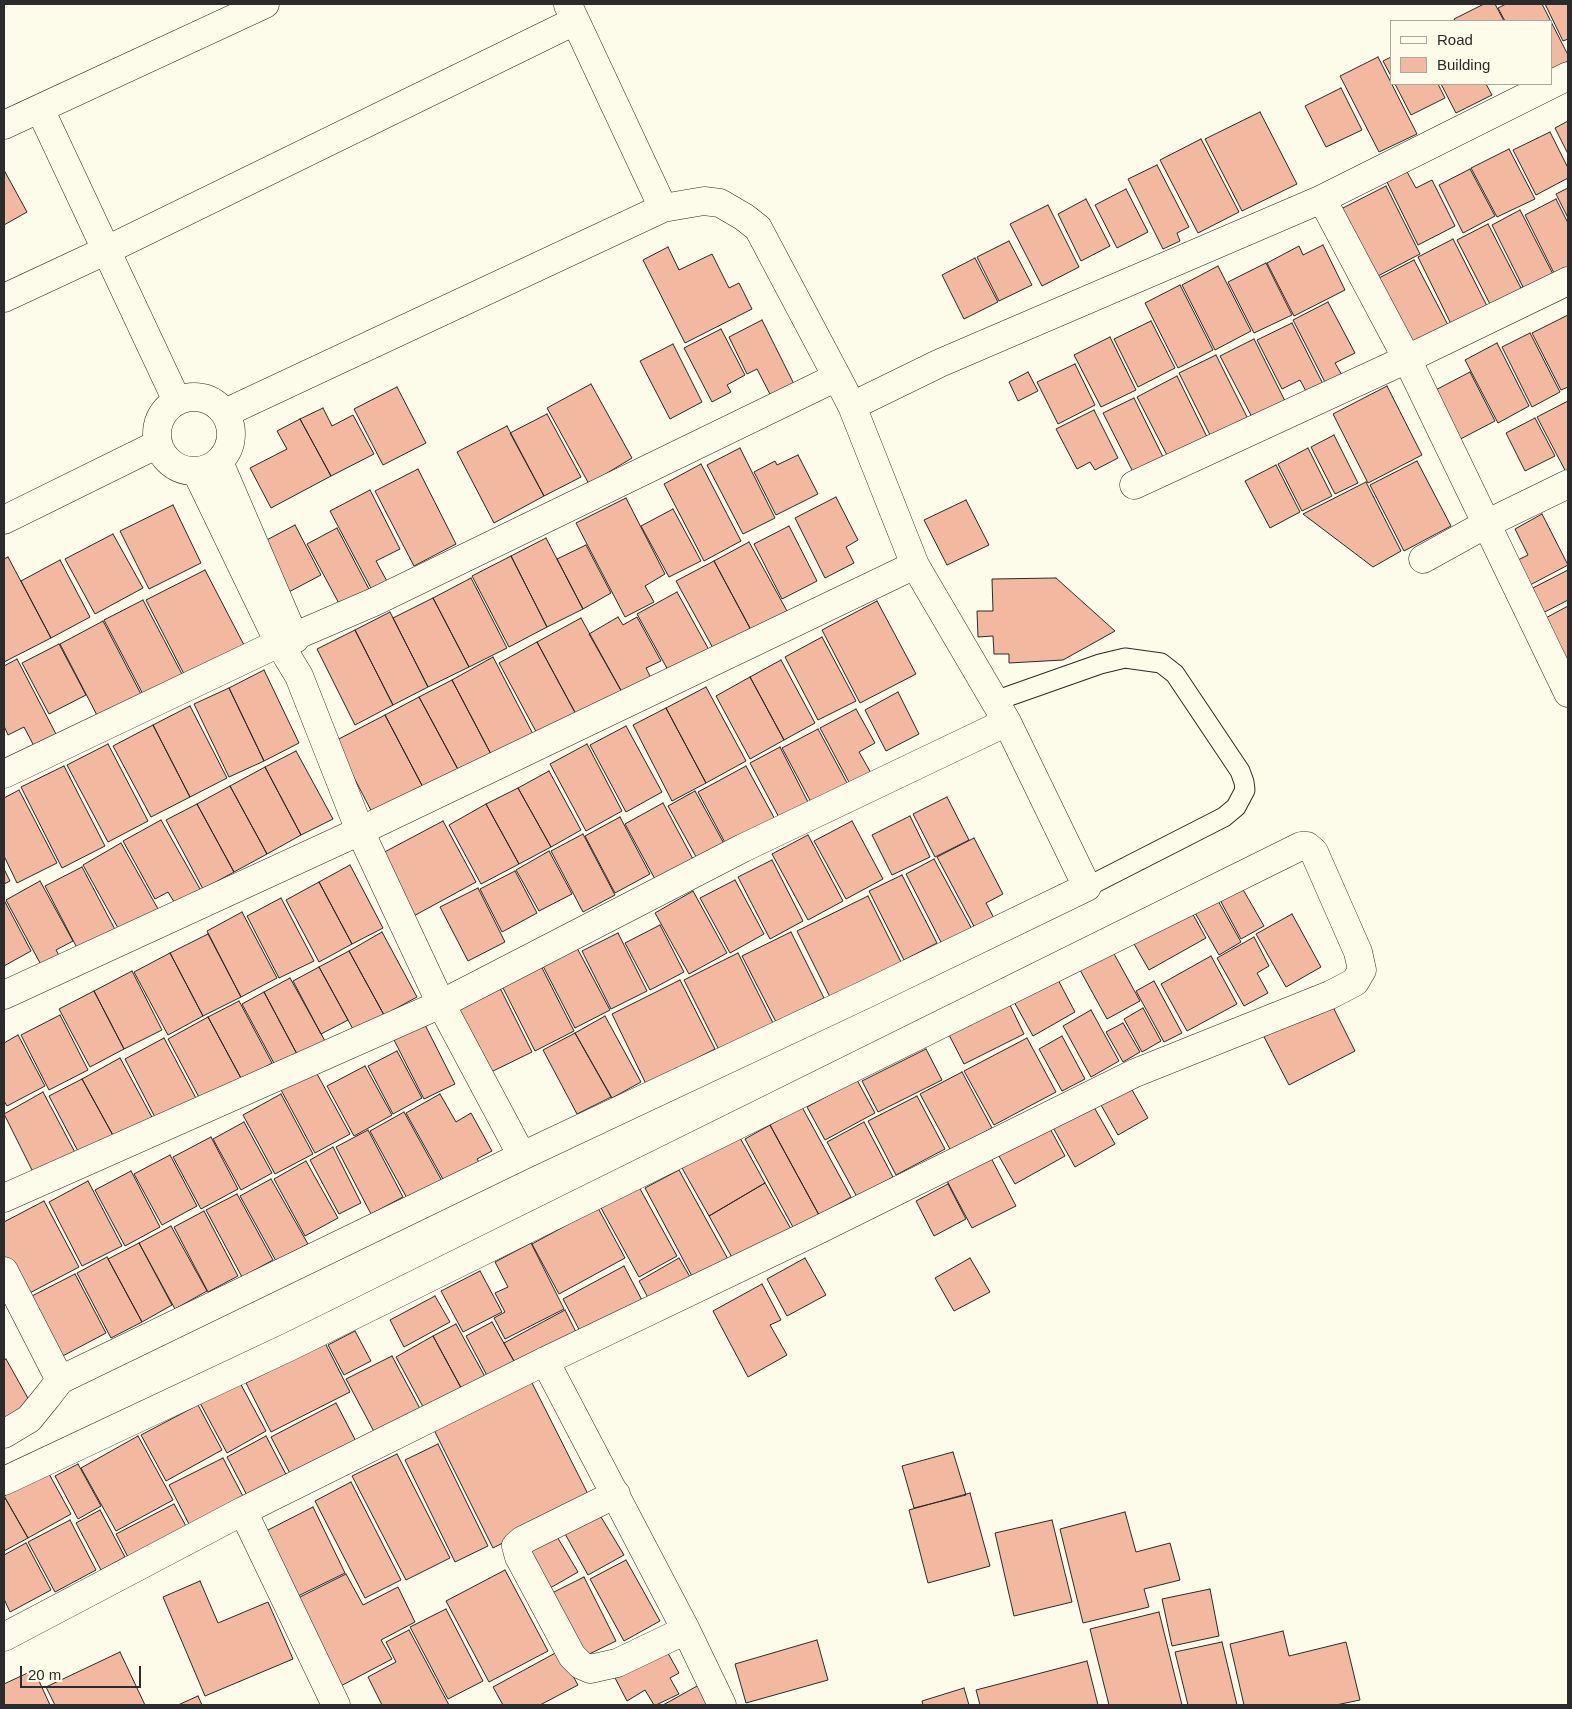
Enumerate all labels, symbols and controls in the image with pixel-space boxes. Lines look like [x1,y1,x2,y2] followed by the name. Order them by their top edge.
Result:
[1390,20,1552,85] legend
[1437,31,1473,48] text: Road
[1437,56,1490,73] text: Building
[22,1656,144,1688] scale bar
[28,1666,61,1683] text: 20 m

